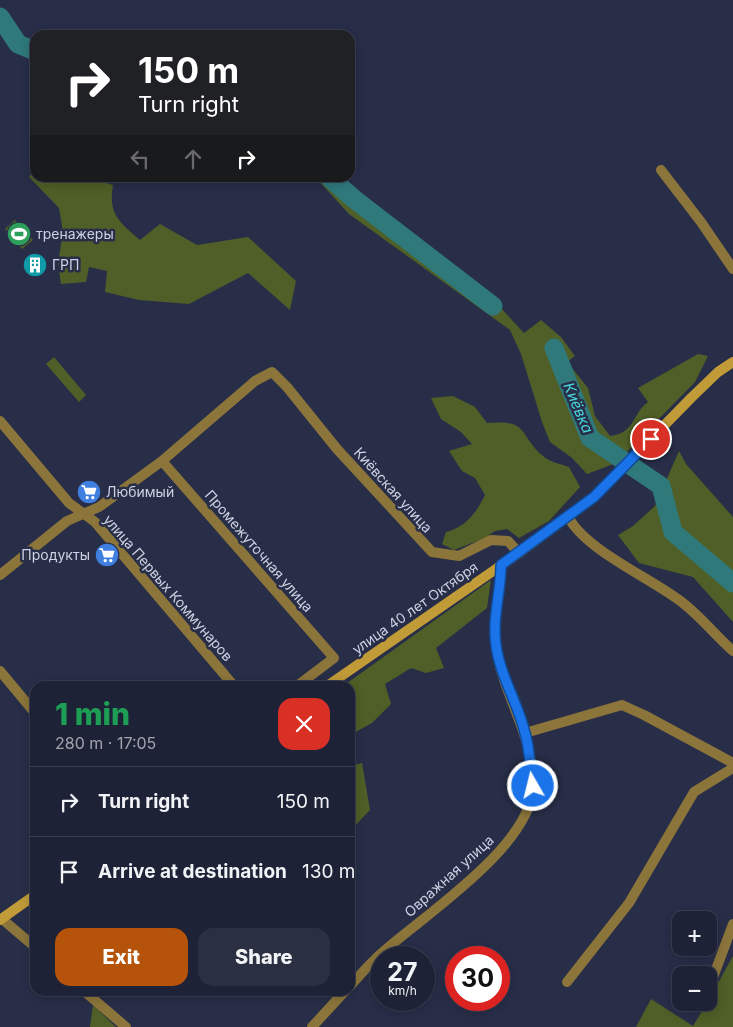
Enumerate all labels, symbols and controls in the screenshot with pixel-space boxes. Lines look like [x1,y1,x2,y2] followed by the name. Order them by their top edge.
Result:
[138,49,239,91] text: 150 m
[55,50,120,115] icon: right
[138,91,239,117] text: Turn right
[126,145,154,173] icon: left
[179,145,207,173] icon: ahead
[232,145,260,173] icon: right
[6,221,32,247] sports icon: тренажеры
[36,225,114,242] place label: тренажеры
[22,252,48,278] building icon: ГРП
[52,256,79,273] place label: ГРП
[559,379,598,436] water label: Киёвка
[630,418,672,460] pin
[637,425,665,453] icon: arrive
[351,444,436,536] street label: Киёвская улица
[76,479,102,505] supermarket icon: Любимый
[106,483,174,500] place label: Любимый
[202,486,317,615] street label: Промежуточная улица
[100,511,237,664] street label: улица Первых Коммунаров
[94,542,120,568] supermarket icon: Продукты
[21,546,90,563] place label: Продукты
[349,558,481,657] street label: улица 40 лет Октября
[55,696,130,732] text: 1 min
[278,698,330,750] button: close
[55,733,156,753] text: 280 m · 17:05
[506,759,558,811] position arrow
[55,788,83,816] icon: right
[98,790,189,813] text: Turn right
[277,790,330,813] text: 150 m
[401,831,497,920] street label: Овражная улица
[55,858,83,886] icon: arrive
[98,860,287,883] text: Arrive at destination
[302,860,355,883] text: 130 m
[672,911,717,1011] map controls
[672,911,717,956] button: +
[55,928,188,986] button: Exit
[198,928,330,986] button: Share
[445,946,510,1011] speed limit sign: 30
[387,957,418,987] text: 27
[672,966,717,1011] button: −
[388,983,417,998] text: km/h

